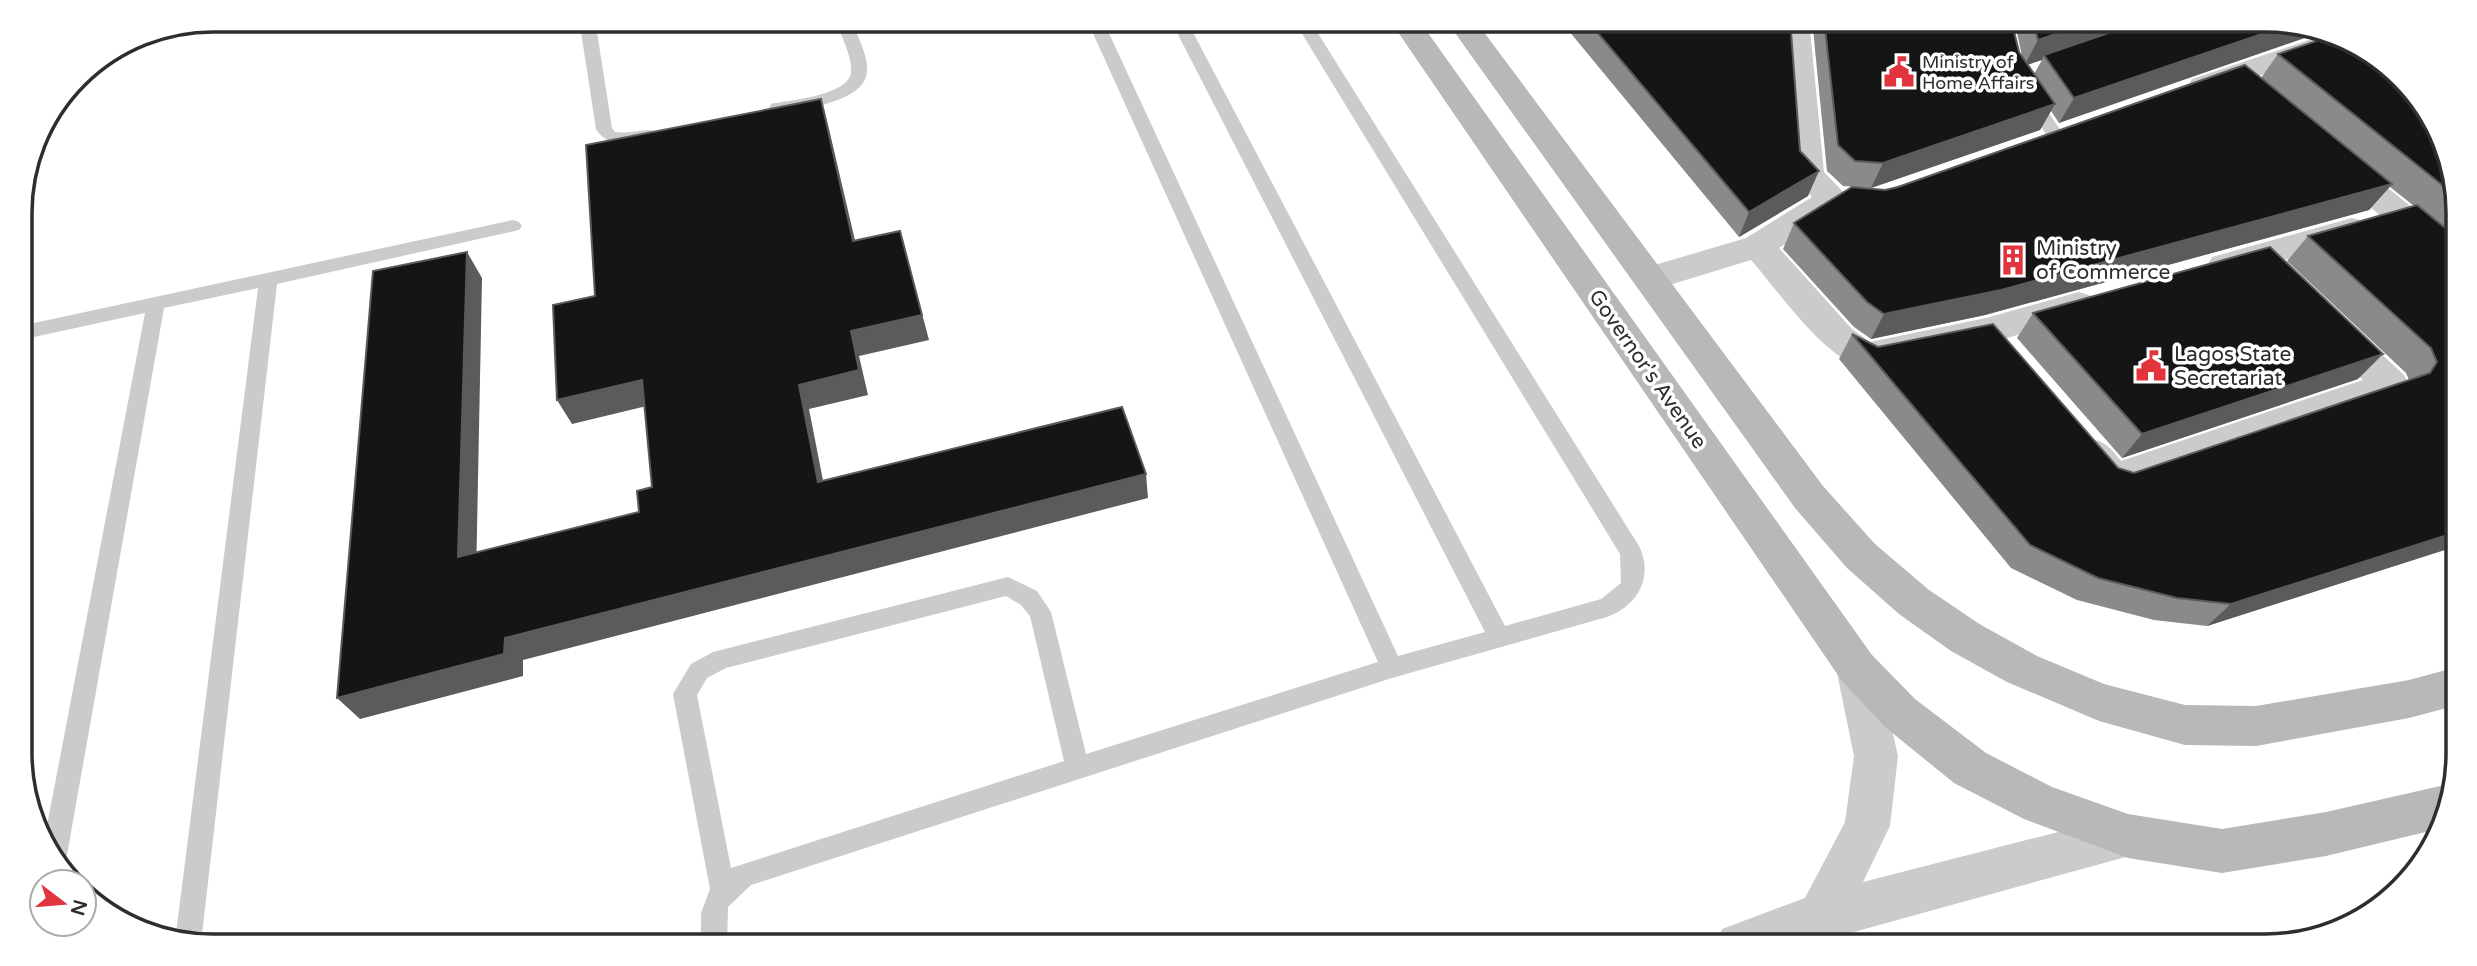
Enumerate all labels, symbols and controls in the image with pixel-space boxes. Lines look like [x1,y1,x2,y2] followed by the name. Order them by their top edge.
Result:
[1922,51,2035,94] place label: Ministry of Home Affairs
[1882,55,1916,89] public building icon: Ministry of Home Affairs
[2036,236,2170,285] place label: Ministry of Commerce
[1996,243,2030,277] building icon: Ministry of Commerce
[1583,285,1712,454] street label: Governor's Avenue
[2174,342,2291,391] place label: Lagos State Secretariat
[2134,349,2168,383] public building icon: Lagos State Secretariat
[28,868,98,938] north arrow
[66,897,91,918] text: N

